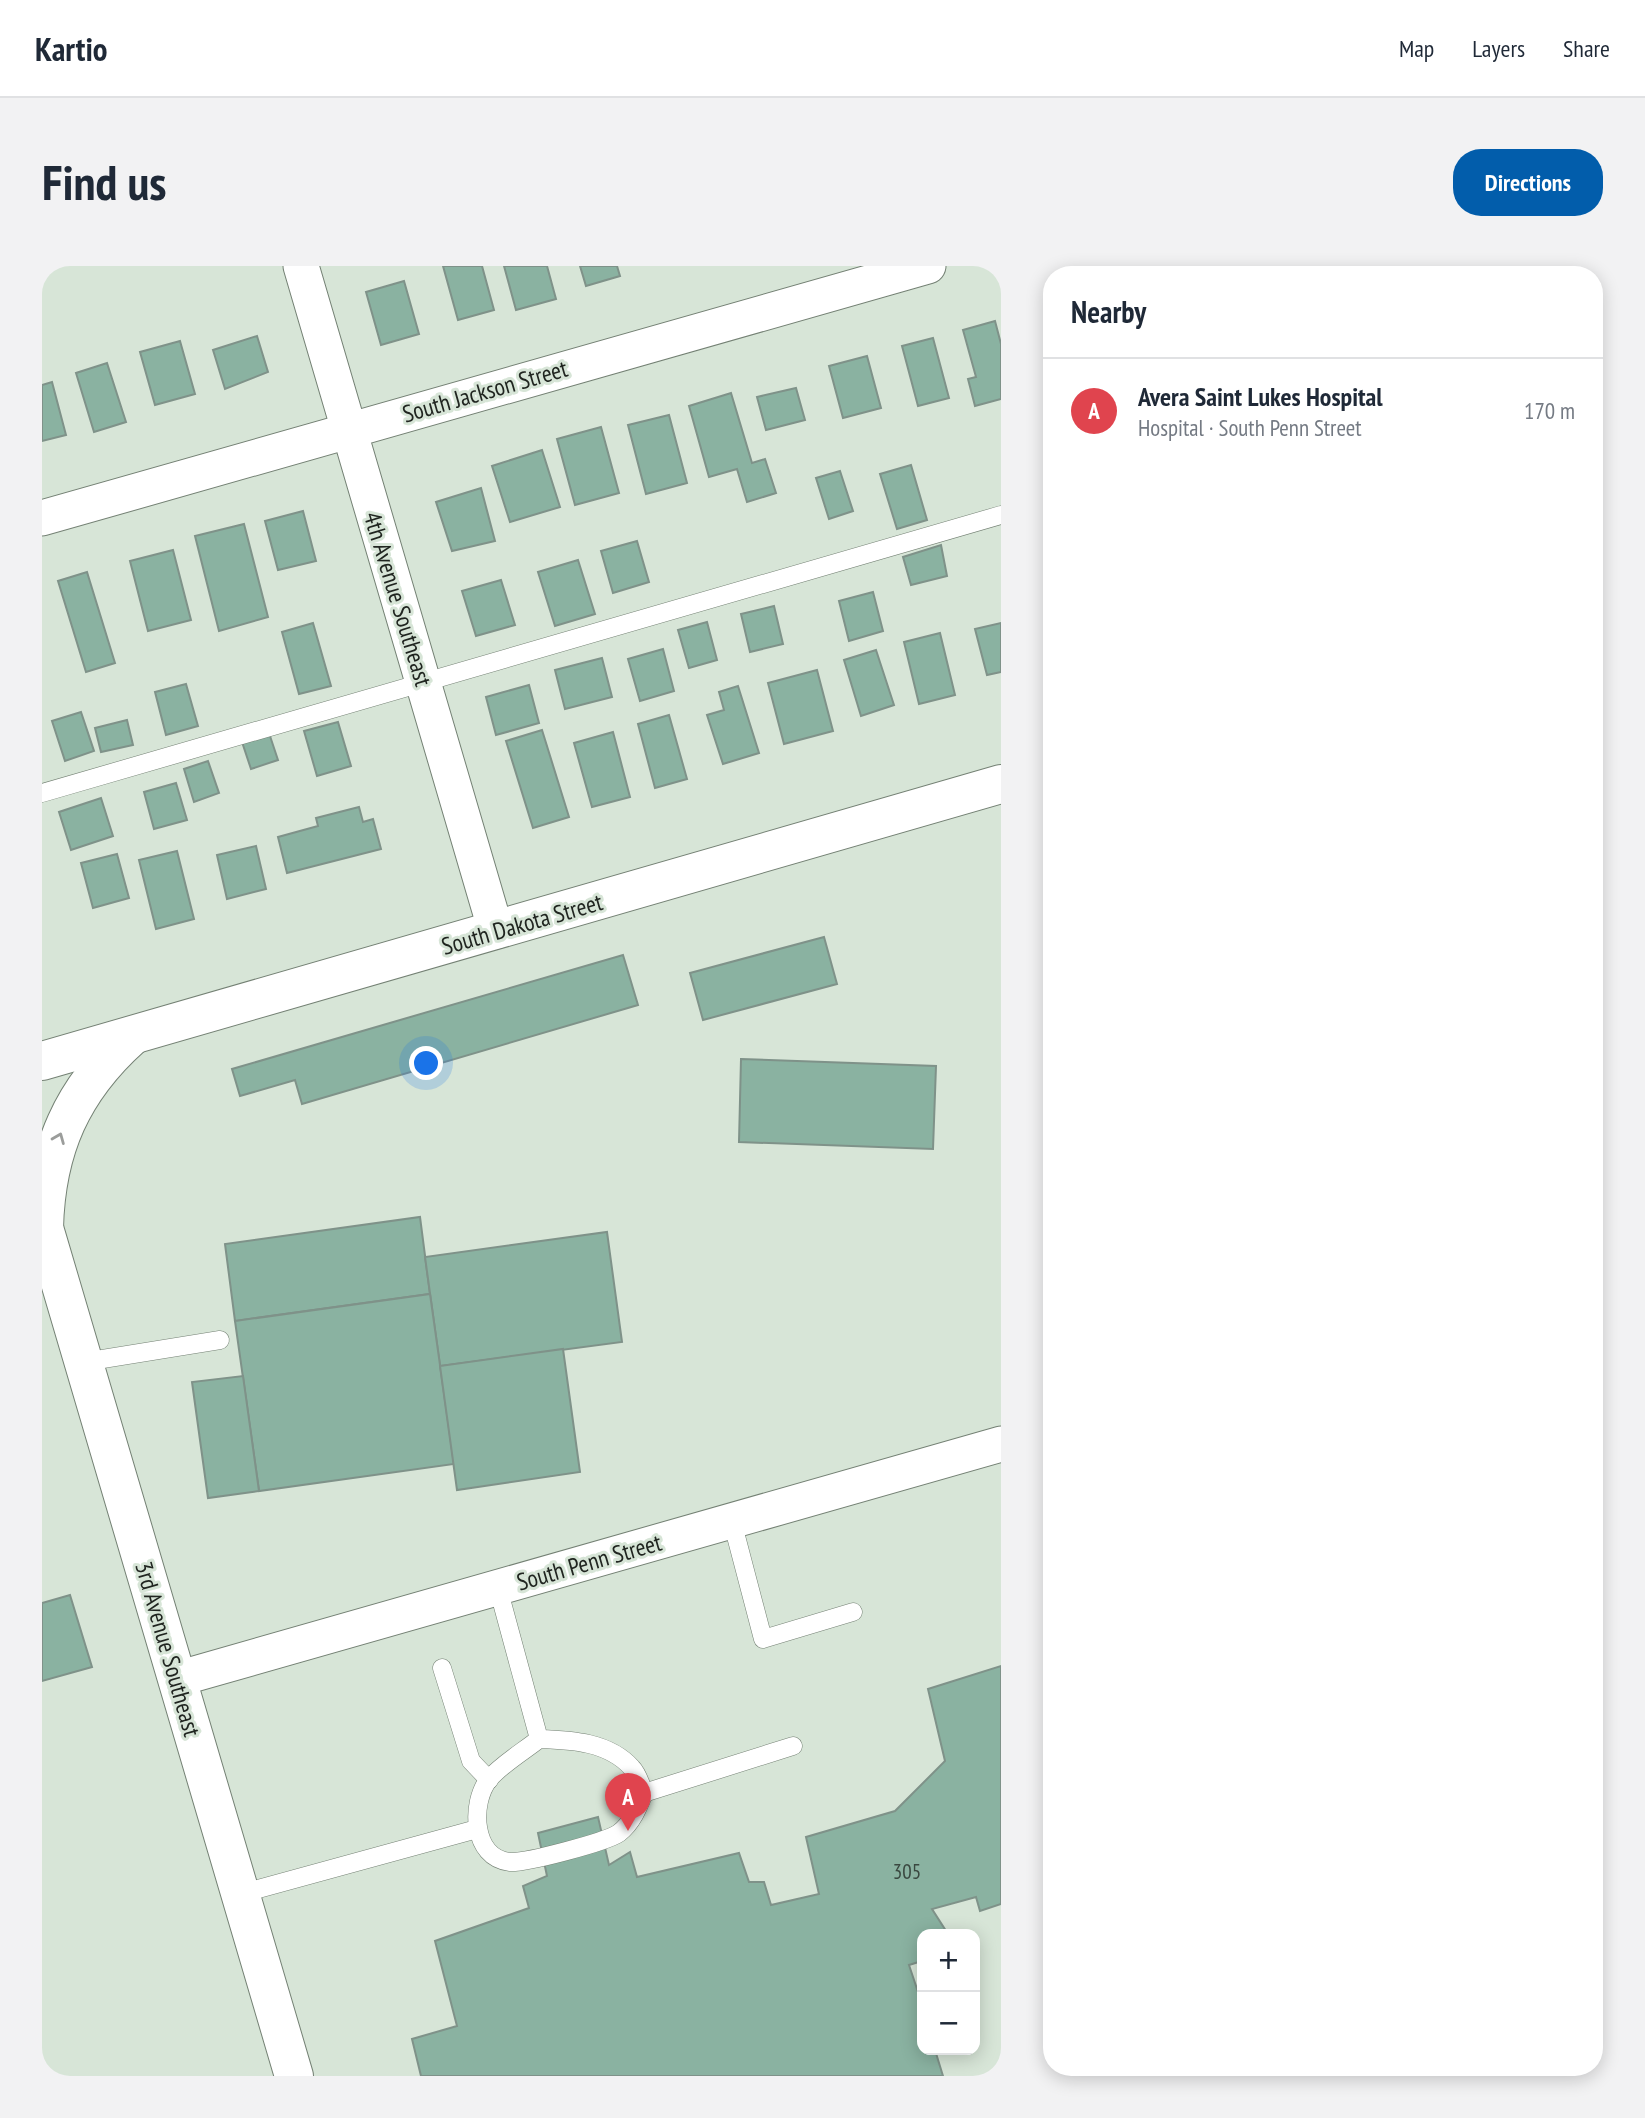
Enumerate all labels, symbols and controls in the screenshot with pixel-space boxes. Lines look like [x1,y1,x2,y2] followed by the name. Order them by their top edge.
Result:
[35,27,108,70] text: Kartio
[1399,33,1434,64] text: Map
[1472,33,1525,64] text: Layers
[1563,33,1610,64] text: Share
[1453,149,1603,216] button: Directions
[42,150,166,214] text: Find us
[1071,292,1146,331] text: Nearby
[399,353,572,429] street label: South Jackson Street
[1138,380,1383,413] text: Avera Saint Lukes Hospital
[1088,396,1100,425] text: A
[1524,396,1575,425] text: 170 m
[1138,413,1362,442] text: Hospital · South Penn Street
[357,508,439,690] street label: 4th Avenue Southeast
[438,886,606,962] street label: South Dakota Street
[409,1046,443,1080] your location
[51,1132,65,1144] one-way arrow
[513,1526,665,1597] street label: South Penn Street
[128,1558,208,1740] street label: 3rd Avenue Southeast
[605,1773,651,1831] pin: A
[893,1858,921,1885] house number: 305
[917,1929,980,2055] map controls
[917,1929,980,1992] button: +
[917,1992,980,2055] button: −

